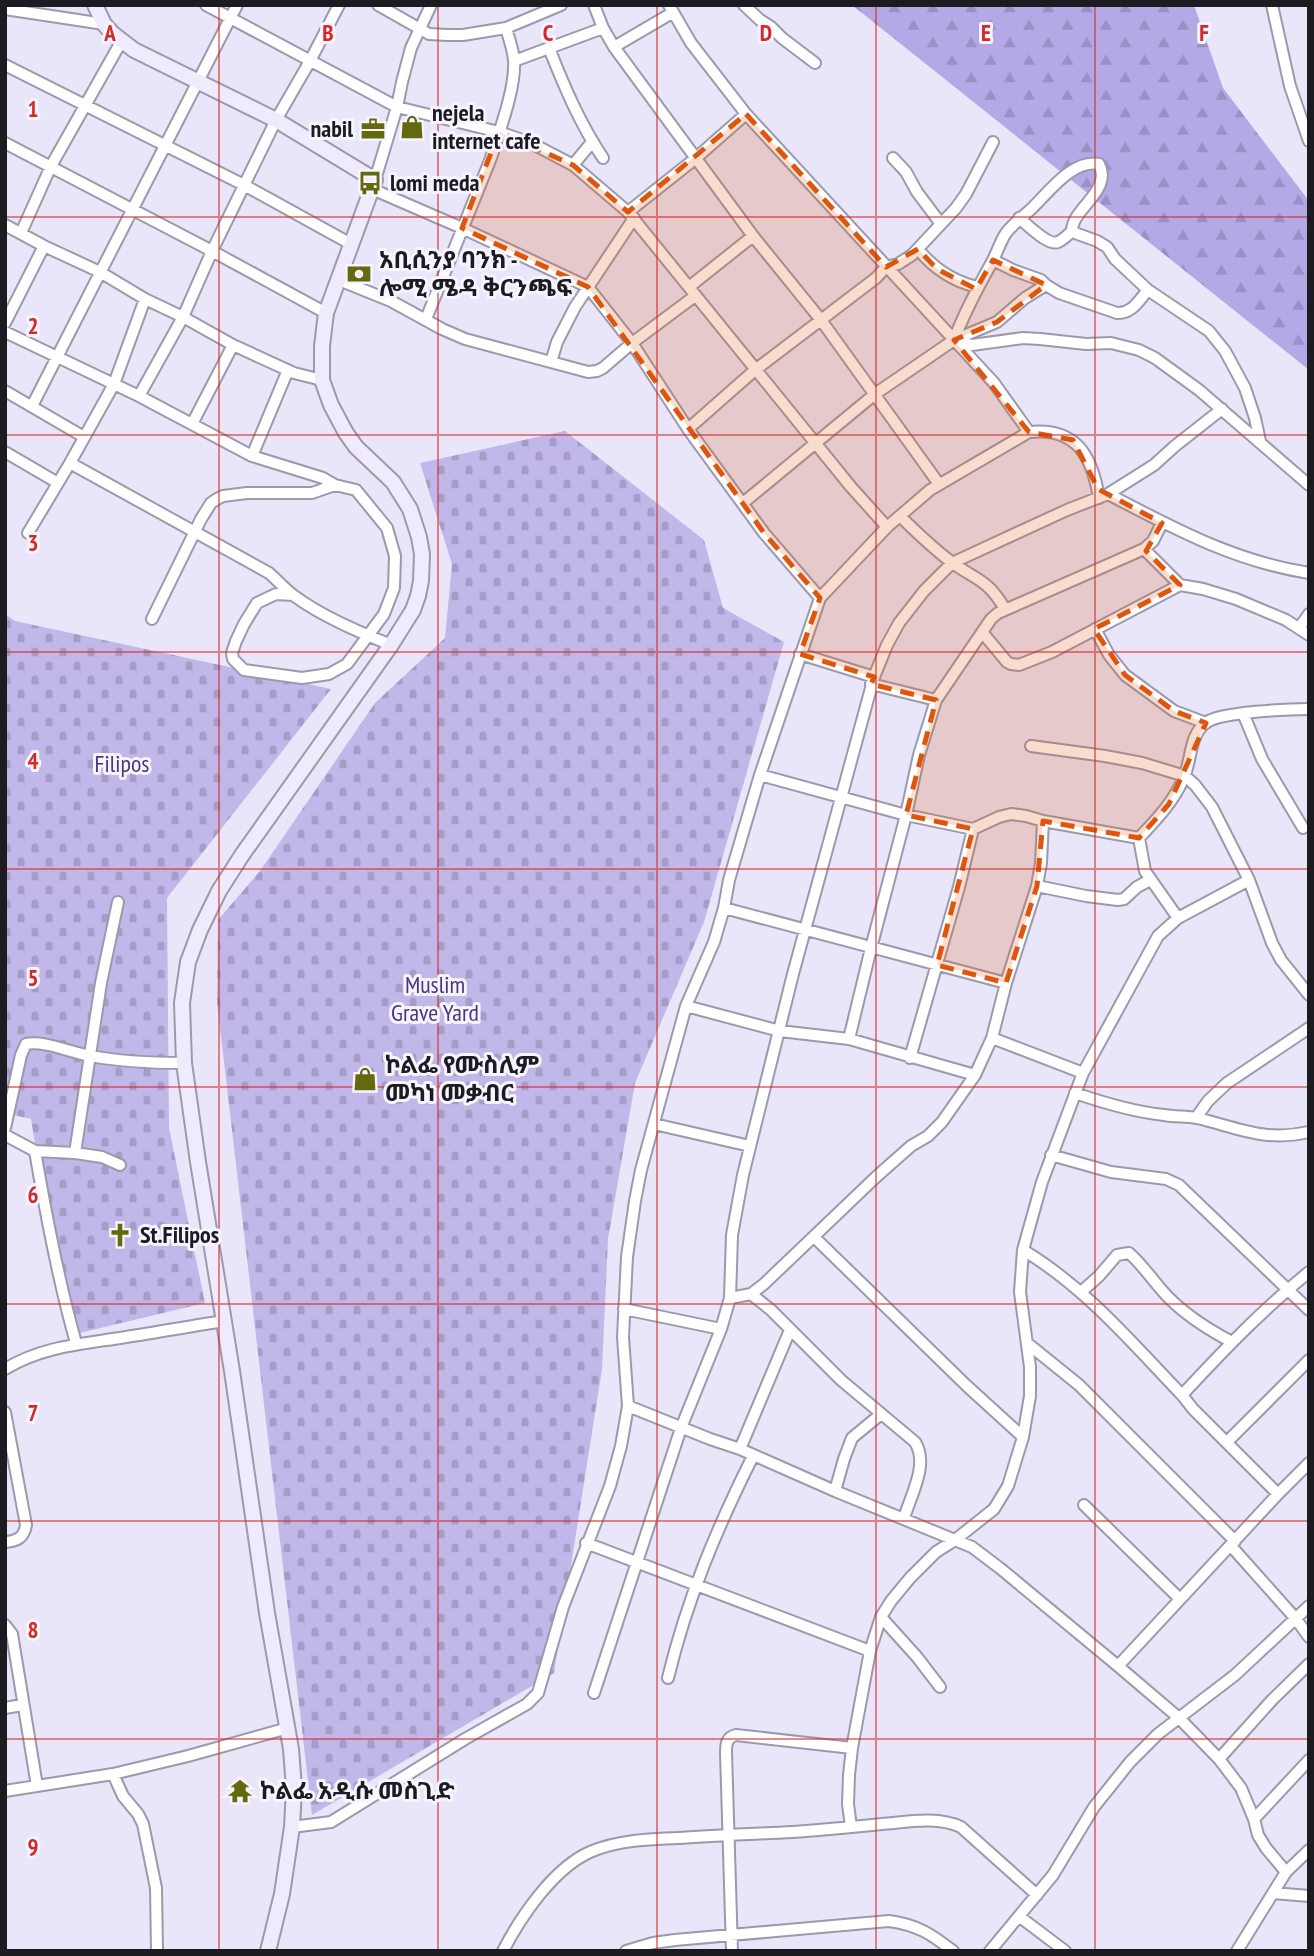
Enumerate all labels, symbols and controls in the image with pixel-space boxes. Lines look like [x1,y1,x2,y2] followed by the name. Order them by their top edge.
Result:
[103,18,116,47] text: A
[322,18,334,47] text: B
[543,18,554,47] text: C
[760,18,772,47] text: D
[981,18,991,47] text: E
[1199,18,1209,47] text: F
[28,94,39,123] text: 1
[432,97,540,156] place label: nejela internet cafe
[310,113,353,144] place label: nabil
[398,113,426,141] shop icon: nejela internet cafe
[359,115,387,143] office icon: nabil
[390,167,480,198] place label: lomi meda
[356,169,384,197] bus stop icon: lomi meda
[379,244,572,303] place label: አቢሲንያ ባንክ - ሎሚ ሜዳ ቅርንጫፍ
[345,260,373,288] bank icon: አቢሲንያ ባንክ - ሎሚ ሜዳ ቅርንጫፍ
[28,311,39,340] text: 2
[28,528,39,557] text: 3
[28,746,39,775] text: 4
[95,748,149,779] park label: Filipos
[28,963,39,992] text: 5
[391,969,479,1028] park label: Muslim Grave Yard
[385,1049,539,1108] place label: ኮልፌ የሙስሊም መካነ መቃብር
[351,1065,379,1093] shop icon: ኮልፌ የሙስሊም መካነ መቃብር
[28,1180,39,1209] text: 6
[140,1219,219,1250] place label: St.Filipos
[106,1221,134,1249] church icon: St.Filipos
[28,1398,39,1427] text: 7
[28,1615,39,1644] text: 8
[260,1775,455,1806] place label: ኮልፌ አዲሱ መስጊድ
[226,1777,254,1805] temple icon: ኮልፌ አዲሱ መስጊድ
[28,1832,39,1861] text: 9

